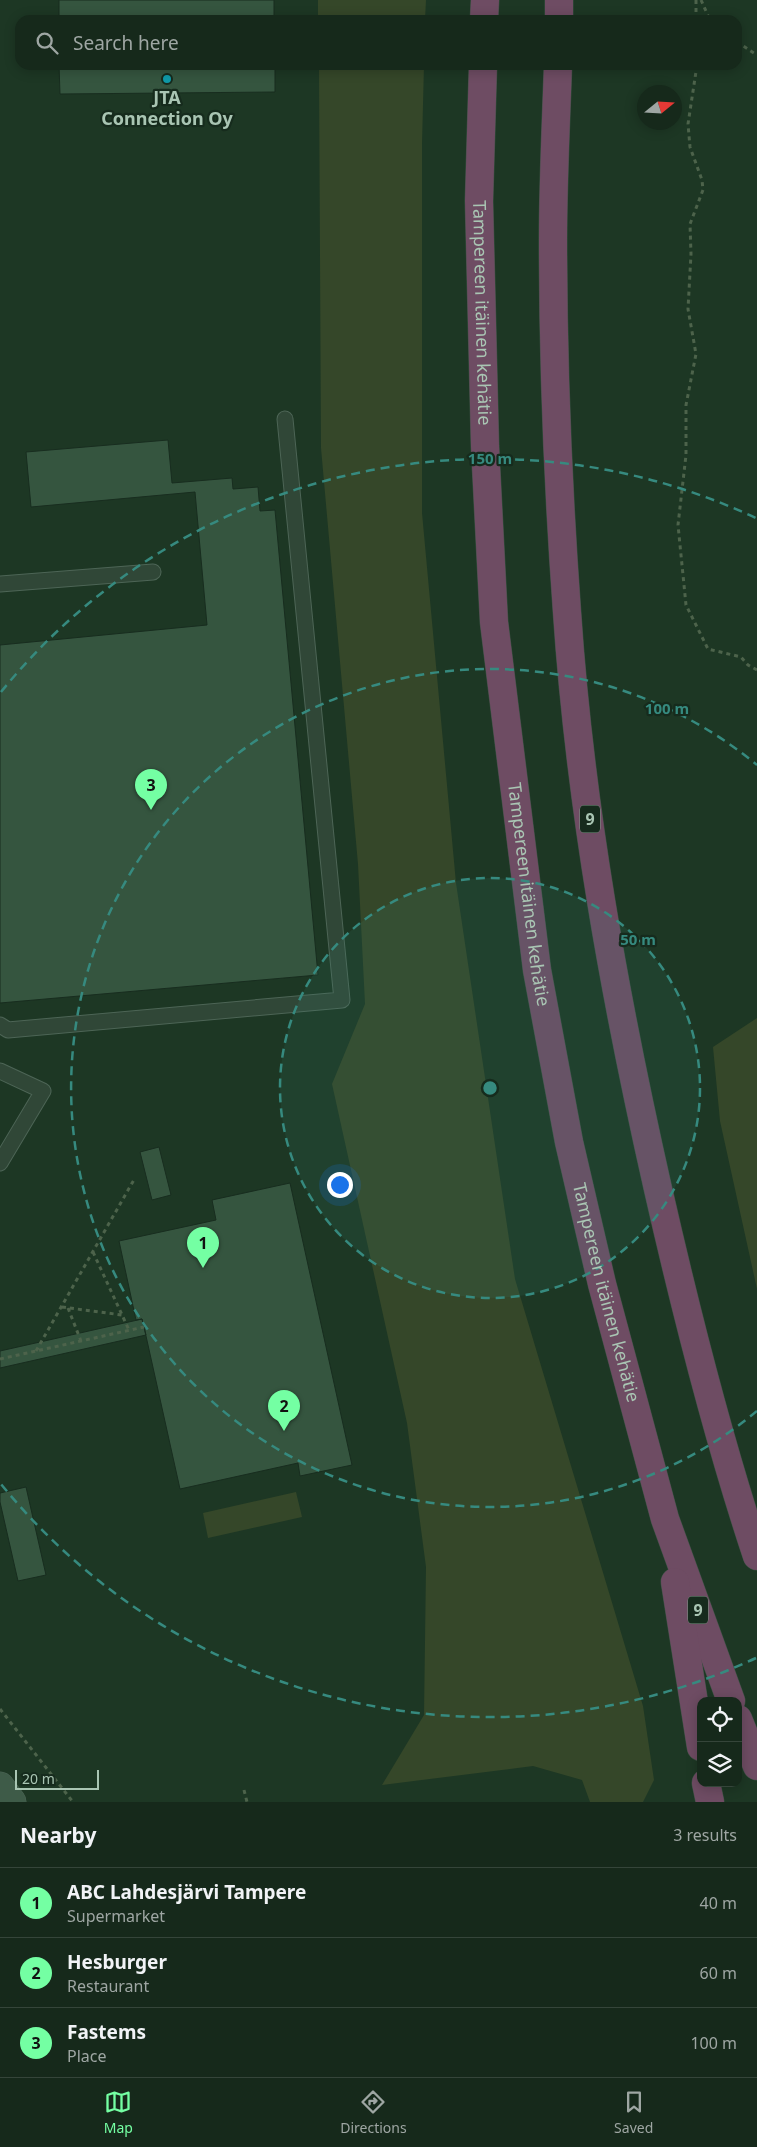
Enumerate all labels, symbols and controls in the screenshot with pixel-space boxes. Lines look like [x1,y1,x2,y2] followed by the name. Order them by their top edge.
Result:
[15,15,742,70] search box
[33,29,61,57] icon: search
[73,30,179,56] text: Search here
[161,73,173,85] marker: JTA Connection Oy
[101,85,234,130] place label: JTA Connection Oy
[637,85,682,130] north arrow
[468,200,497,426] street label: Tampereen itäinen kehätie
[468,448,512,468] text: 150 m
[645,698,689,718] text: 100 m
[135,769,167,810] pin: 3
[503,781,556,1008] street label: Tampereen itäinen kehätie
[580,806,600,832] road number: 9
[620,929,656,949] text: 50 m
[481,1079,499,1097] centre of rings
[327,1172,353,1198] your location
[568,1180,646,1405] street label: Tampereen itäinen kehätie
[187,1227,219,1268] pin: 1
[268,1390,300,1431] pin: 2
[688,1596,708,1624] road number: 9
[697,1697,742,1787] map controls
[697,1697,742,1742] button: locate
[697,1742,742,1787] button: layers
[15,1767,99,1790] scale bar
[22,1769,55,1788] text: 20 m
[20,1821,96,1849] text: Nearby
[673,1824,737,1846] text: 3 results
[67,1879,306,1905] text: ABC Lahdesjärvi Tampere
[31,1892,41,1914] text: 1
[700,1892,737,1914] text: 40 m
[67,1905,165,1927] text: Supermarket
[67,1949,167,1975] text: Hesburger
[31,1962,41,1984] text: 2
[700,1962,737,1984] text: 60 m
[67,1975,149,1997] text: Restaurant
[67,2019,146,2045] text: Fastems
[31,2032,41,2054] text: 3
[690,2032,737,2054] text: 100 m
[67,2045,107,2067] text: Place
[104,2088,133,2137] tab: Map
[340,2088,407,2137] tab: Directions
[614,2088,653,2137] tab: Saved

